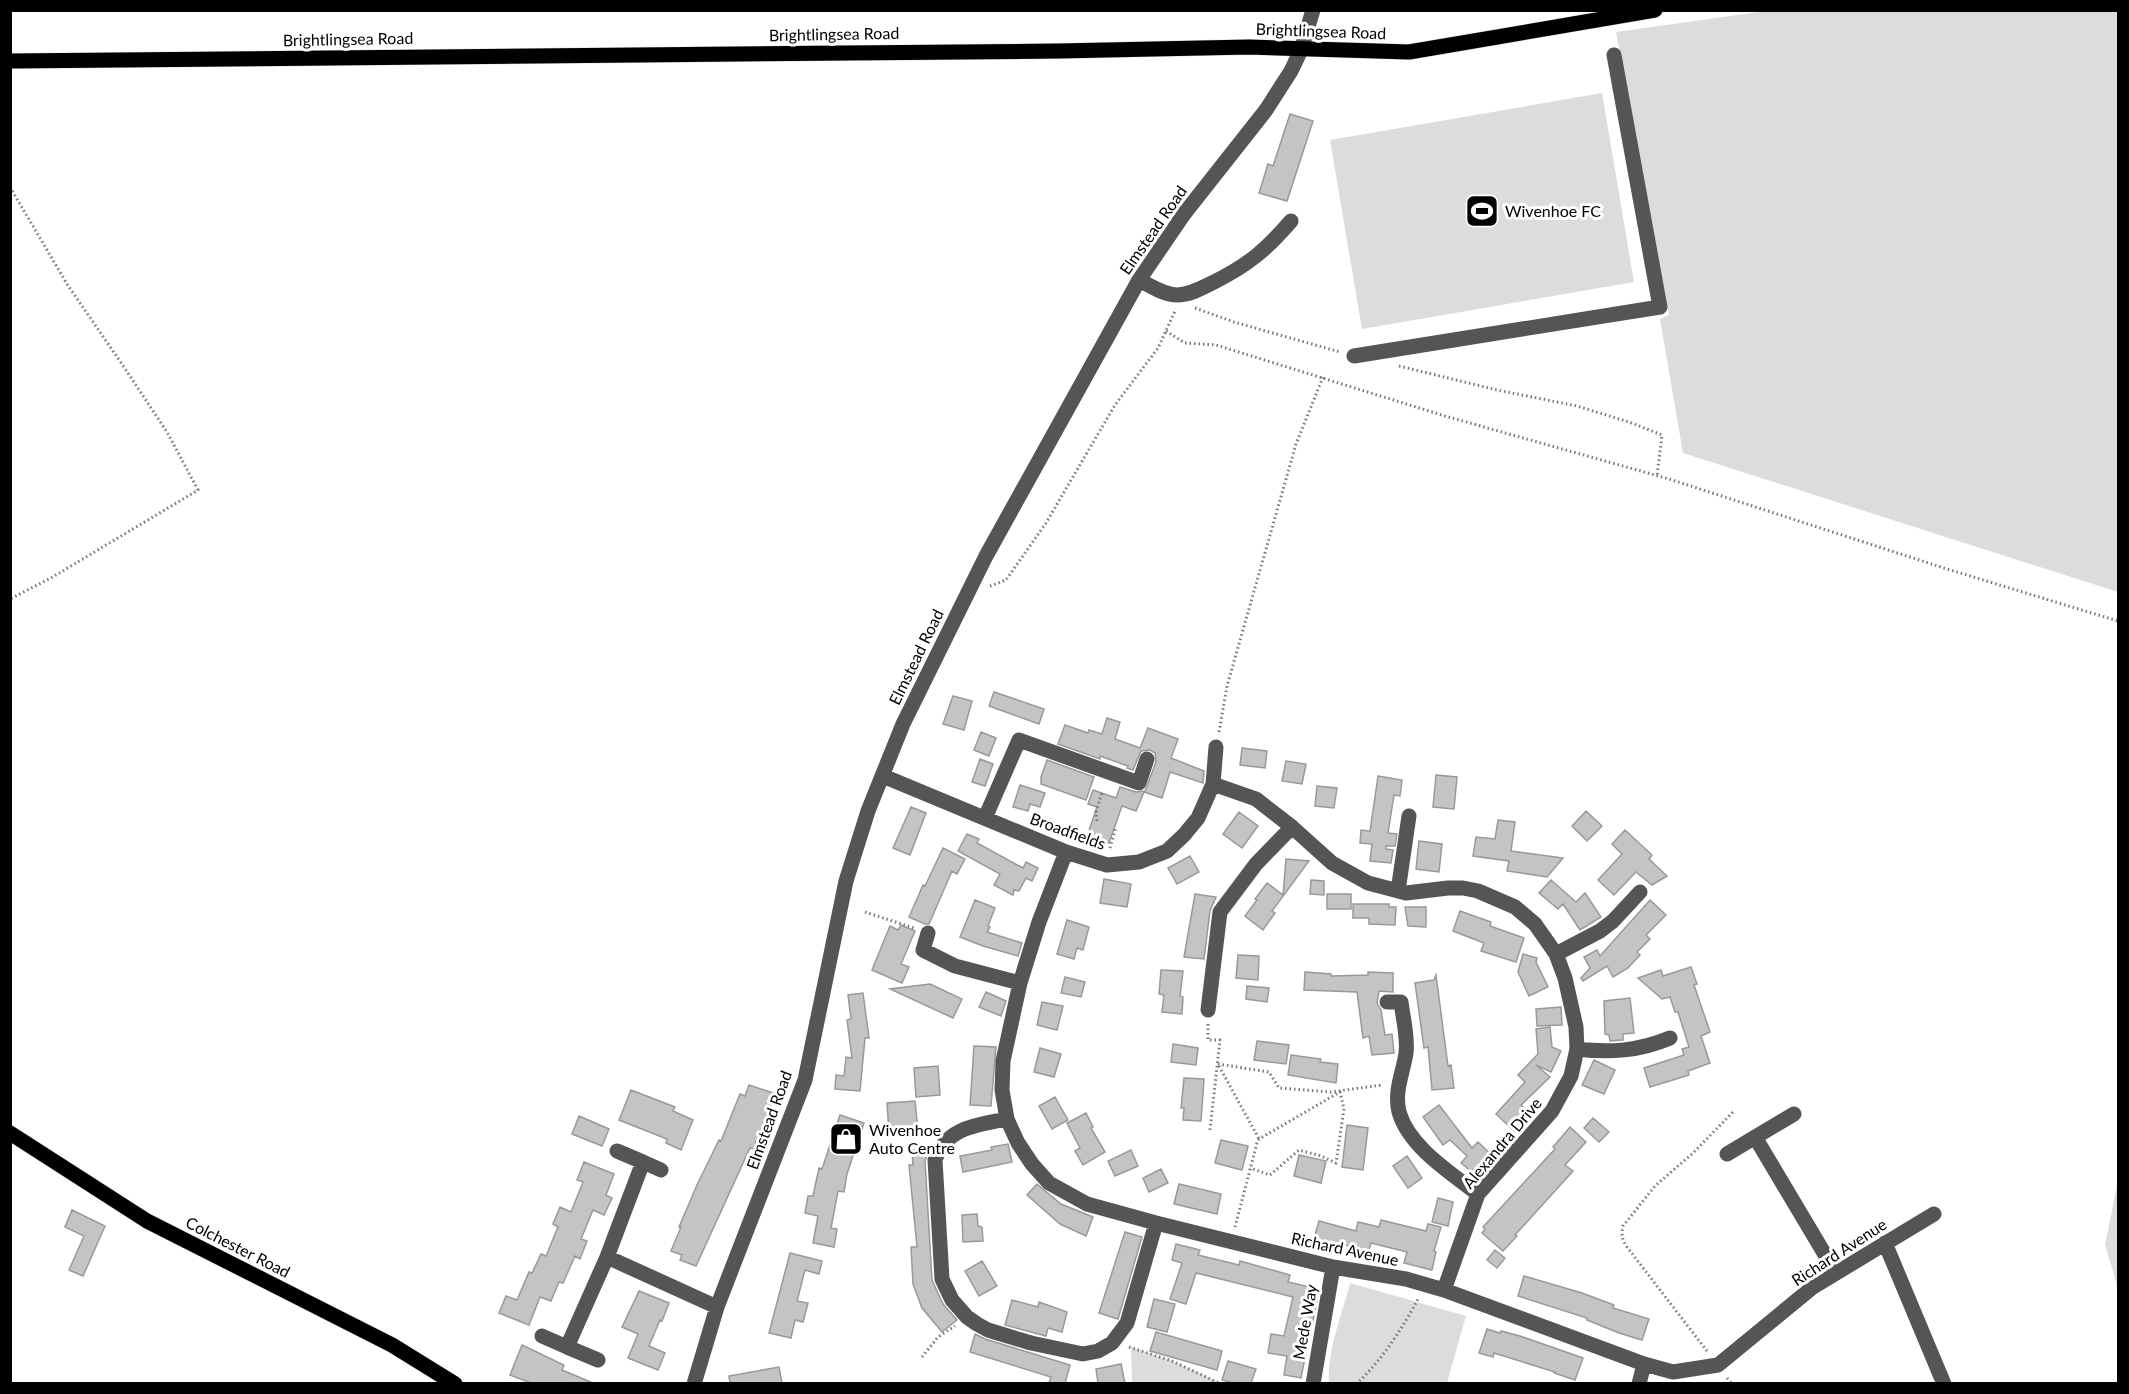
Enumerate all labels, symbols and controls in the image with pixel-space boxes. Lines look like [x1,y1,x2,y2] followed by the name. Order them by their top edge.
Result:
[1255,19,1387,42] street label: Brightlingsea Road
[769,23,899,44] street label: Brightlingsea Road
[283,28,413,49] street label: Brightlingsea Road
[1115,182,1190,278] street label: Elmstead Road
[1464,193,1500,229] sports icon: Wivenhoe FC
[1505,201,1601,220] place label: Wivenhoe FC
[884,606,947,708] street label: Elmstead Road
[1028,808,1109,853] street label: Broadfields
[742,1068,795,1172] street label: Elmstead Road
[1458,1093,1545,1192] street label: Alexandra Drive
[869,1120,955,1157] place label: Wivenhoe Auto Centre
[828,1121,864,1157] shop icon: Wivenhoe Auto Centre
[183,1212,294,1281] street label: Colchester Road
[1788,1214,1890,1289] street label: Richard Avenue
[1290,1228,1401,1269] street label: Richard Avenue
[1289,1282,1321,1361] street label: Mede Way

